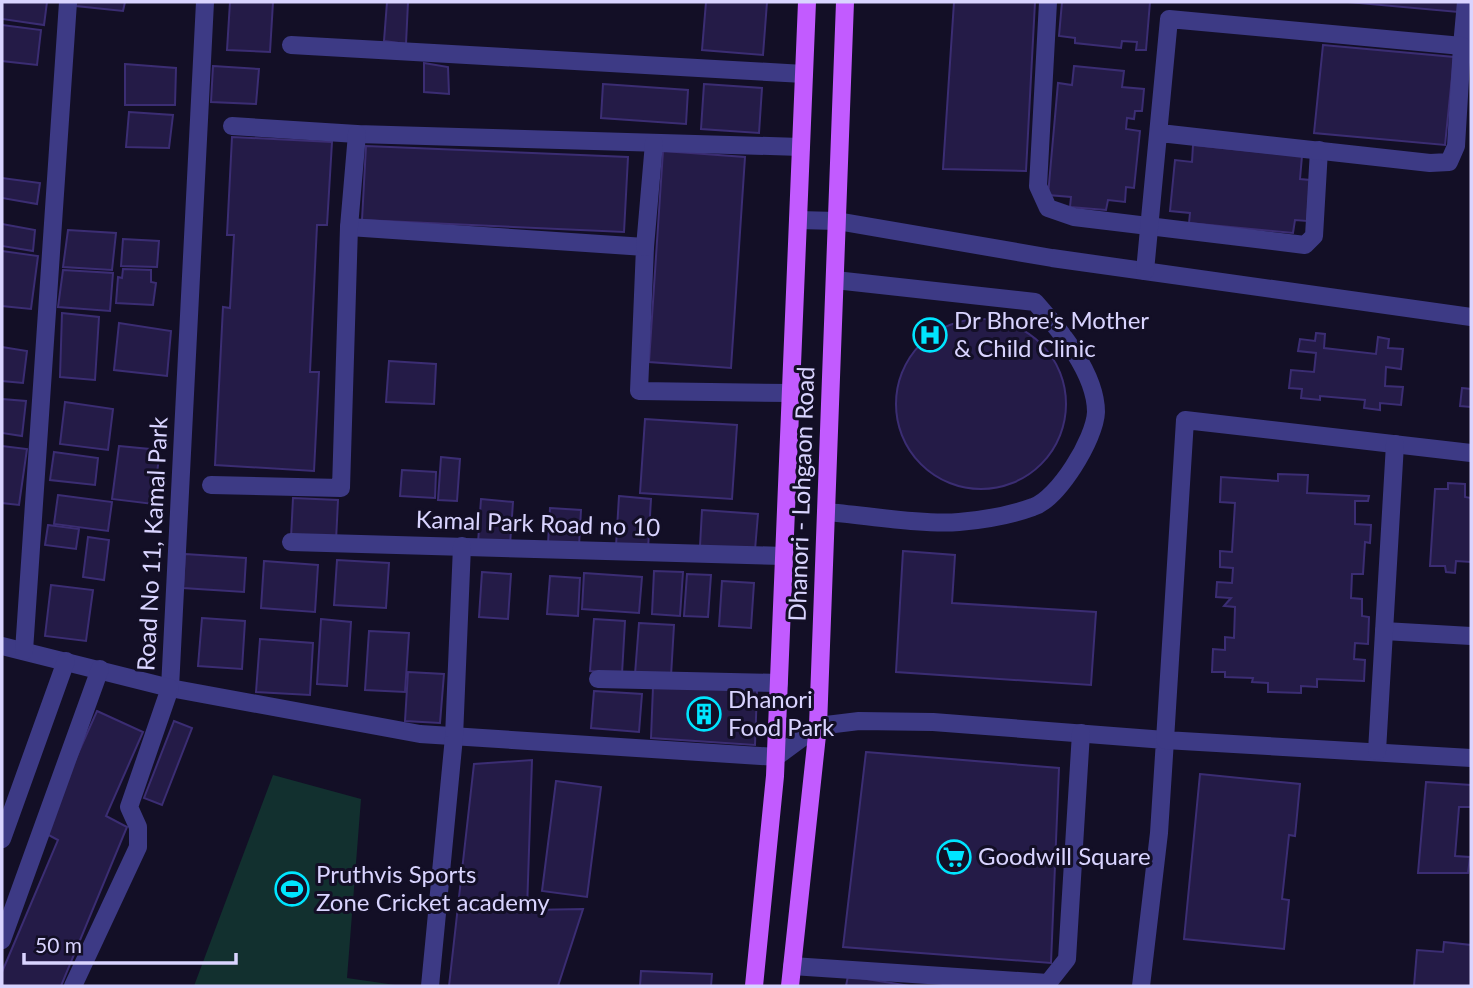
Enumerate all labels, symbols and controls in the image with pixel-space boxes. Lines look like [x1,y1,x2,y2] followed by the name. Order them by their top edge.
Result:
[954,305,1149,362] place label: Dr Bhore's Mother & Child Clinic
[911,316,949,354] hospital icon: Dr Bhore's Mother & Child Clinic
[782,366,819,622] street label: Dhanori - Lohgaon Road
[130,415,173,672] street label: Road No 11, Kamal Park
[415,504,661,541] street label: Kamal Park Road no 10
[728,684,835,741] place label: Dhanori Food Park
[685,695,723,733] building icon: Dhanori Food Park
[935,838,973,876] supermarket icon: Goodwill Square
[978,841,1151,870] place label: Goodwill Square
[316,859,550,916] place label: Pruthvis Sports Zone Cricket academy
[273,870,311,908] sports icon: Pruthvis Sports Zone Cricket academy
[24,922,236,966] scale bar
[35,932,82,957] text: 50 m

